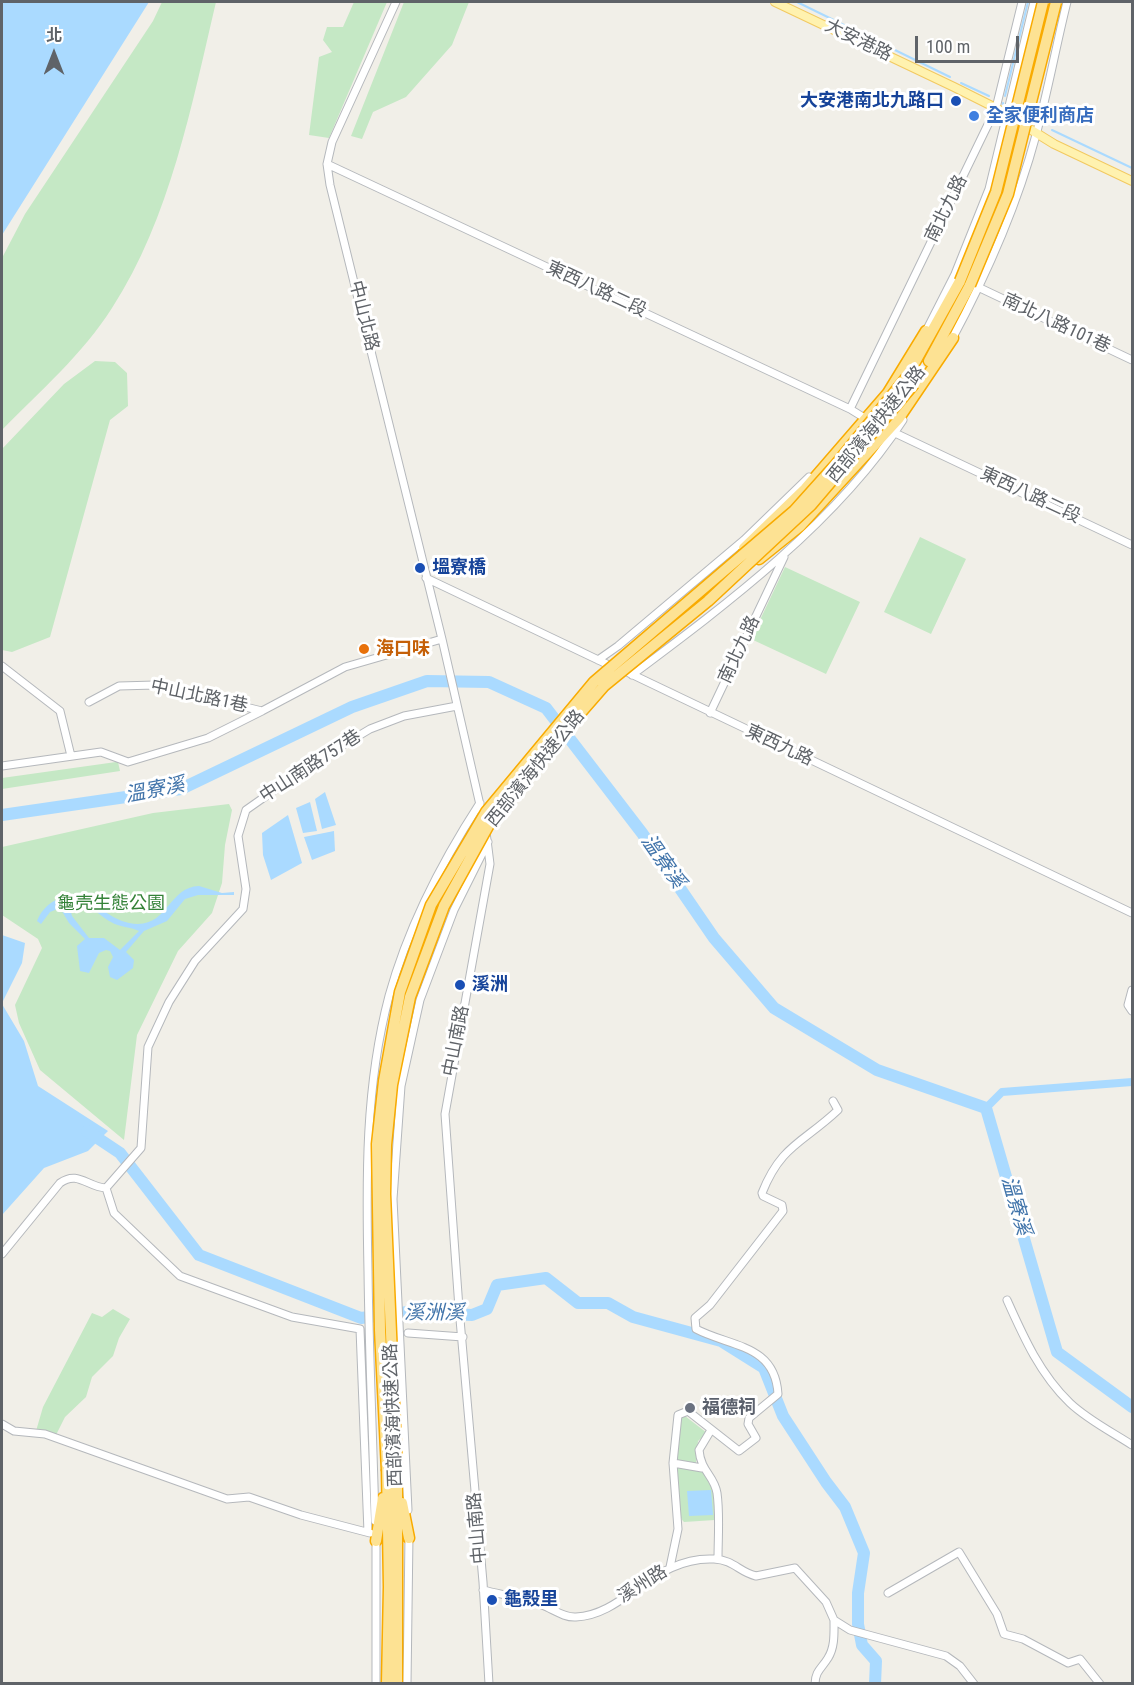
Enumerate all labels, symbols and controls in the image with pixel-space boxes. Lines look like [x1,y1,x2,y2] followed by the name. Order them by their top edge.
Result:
[821,16,895,66] street label: 大安港路
[24,24,84,84] north arrow
[918,24,1022,62] scale bar
[46,26,62,45] text: 北
[926,36,970,57] text: 100 m
[800,90,944,112] place label: 大安港南北九路口
[949,94,963,108] marker: 大安港南北九路口
[986,105,1094,127] place label: 全家便利商店
[967,109,981,123] marker: 全家便利商店
[922,172,972,246] street label: 南北九路
[542,257,650,323] street label: 東西八路二段
[344,278,382,354] street label: 中山北路
[999,290,1113,358] street label: 南北八路101巷
[823,362,931,488] street label: 西部濱海快速公路
[976,463,1084,529] street label: 東西八路二段
[432,557,486,579] place label: 塭寮橋
[413,561,427,575] marker: 塭寮橋
[715,613,765,687] street label: 南北九路
[376,638,430,660] place label: 海口味
[357,642,371,656] marker: 海口味
[148,676,250,718] street label: 中山北路1巷
[482,706,590,832] street label: 西部濱海快速公路
[742,721,816,771] street label: 東西九路
[256,726,366,808] street label: 中山南路757巷
[123,773,187,809] water label: 溫寮溪
[635,831,689,893] water label: 溫寮溪
[57,893,165,915] park label: 龜壳生態公園
[472,974,508,996] place label: 溪洲
[453,978,467,992] marker: 溪洲
[440,1004,474,1078] street label: 中山南路
[995,1174,1035,1238] water label: 溫寮溪
[404,1302,464,1326] water label: 溪洲溪
[381,1343,407,1487] street label: 西部濱海快速公路
[702,1397,756,1419] place label: 福德祠
[683,1401,697,1415] marker: 福德祠
[464,1491,492,1565] street label: 中山南路
[614,1562,672,1608] street label: 溪州路
[504,1589,558,1611] place label: 龜殼里
[485,1593,499,1607] marker: 龜殼里

